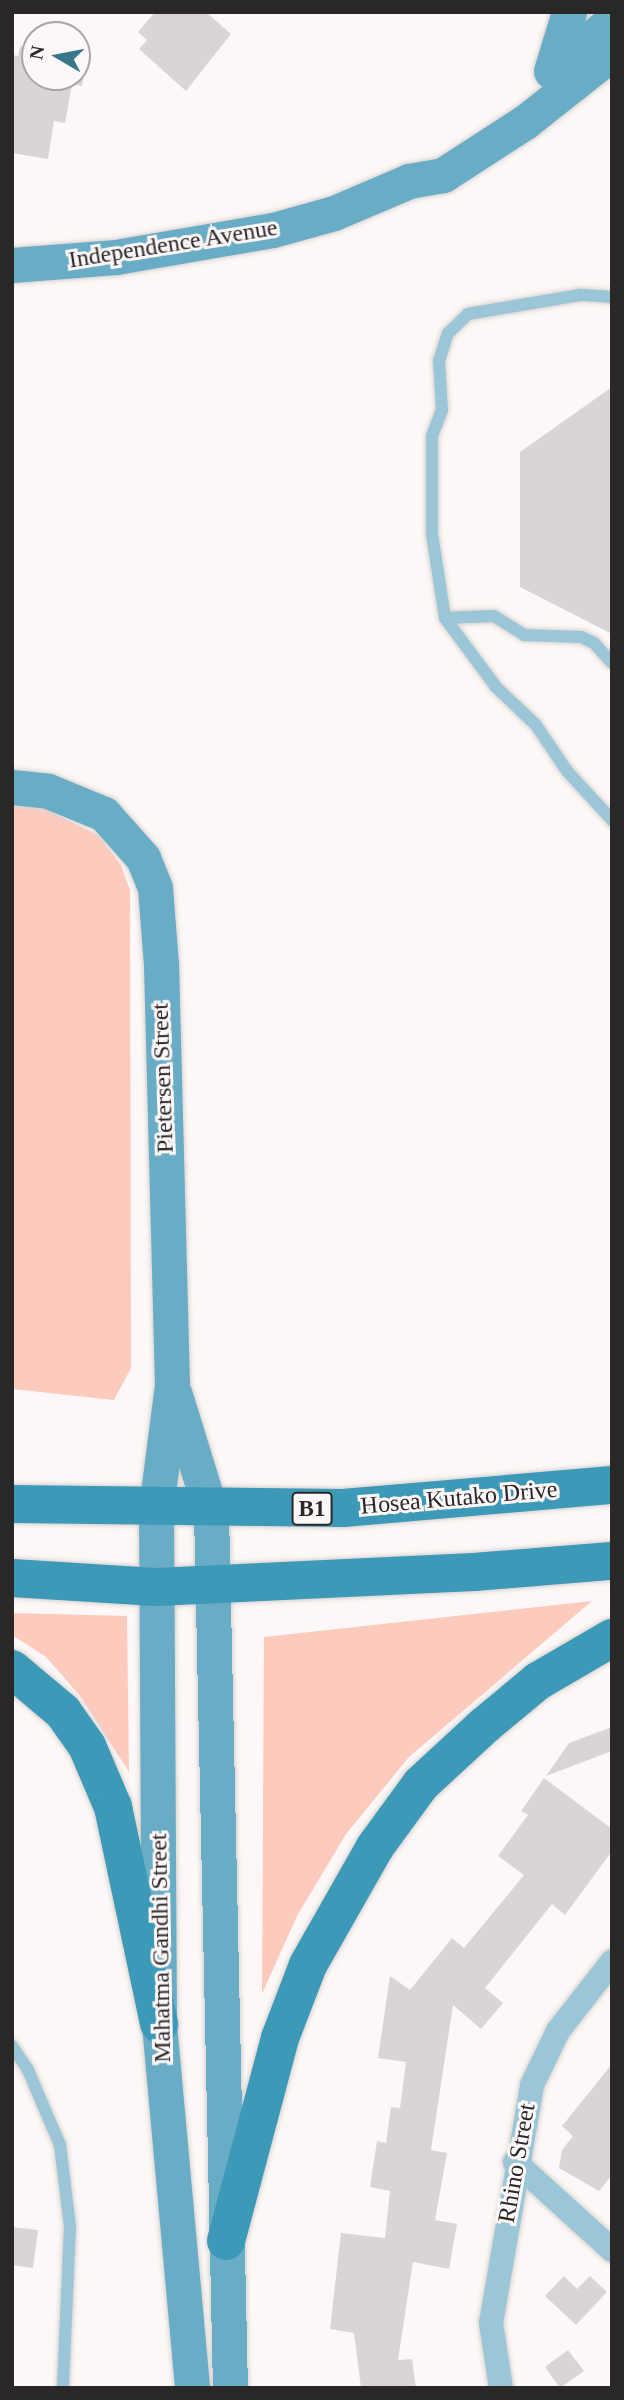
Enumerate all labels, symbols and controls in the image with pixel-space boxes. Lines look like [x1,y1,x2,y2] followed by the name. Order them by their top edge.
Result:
[21,21,91,91] north arrow
[25,44,48,61] text: N
[66,213,280,275] street label: Independence Avenue
[146,1003,180,1153] street label: Pietersen Street
[359,1475,559,1521] street label: Hosea Kutako Drive
[291,1490,333,1528] road number: B1
[145,1833,177,2063] street label: Mahatma Gandhi Street
[492,2101,542,2225] street label: Rhino Street

